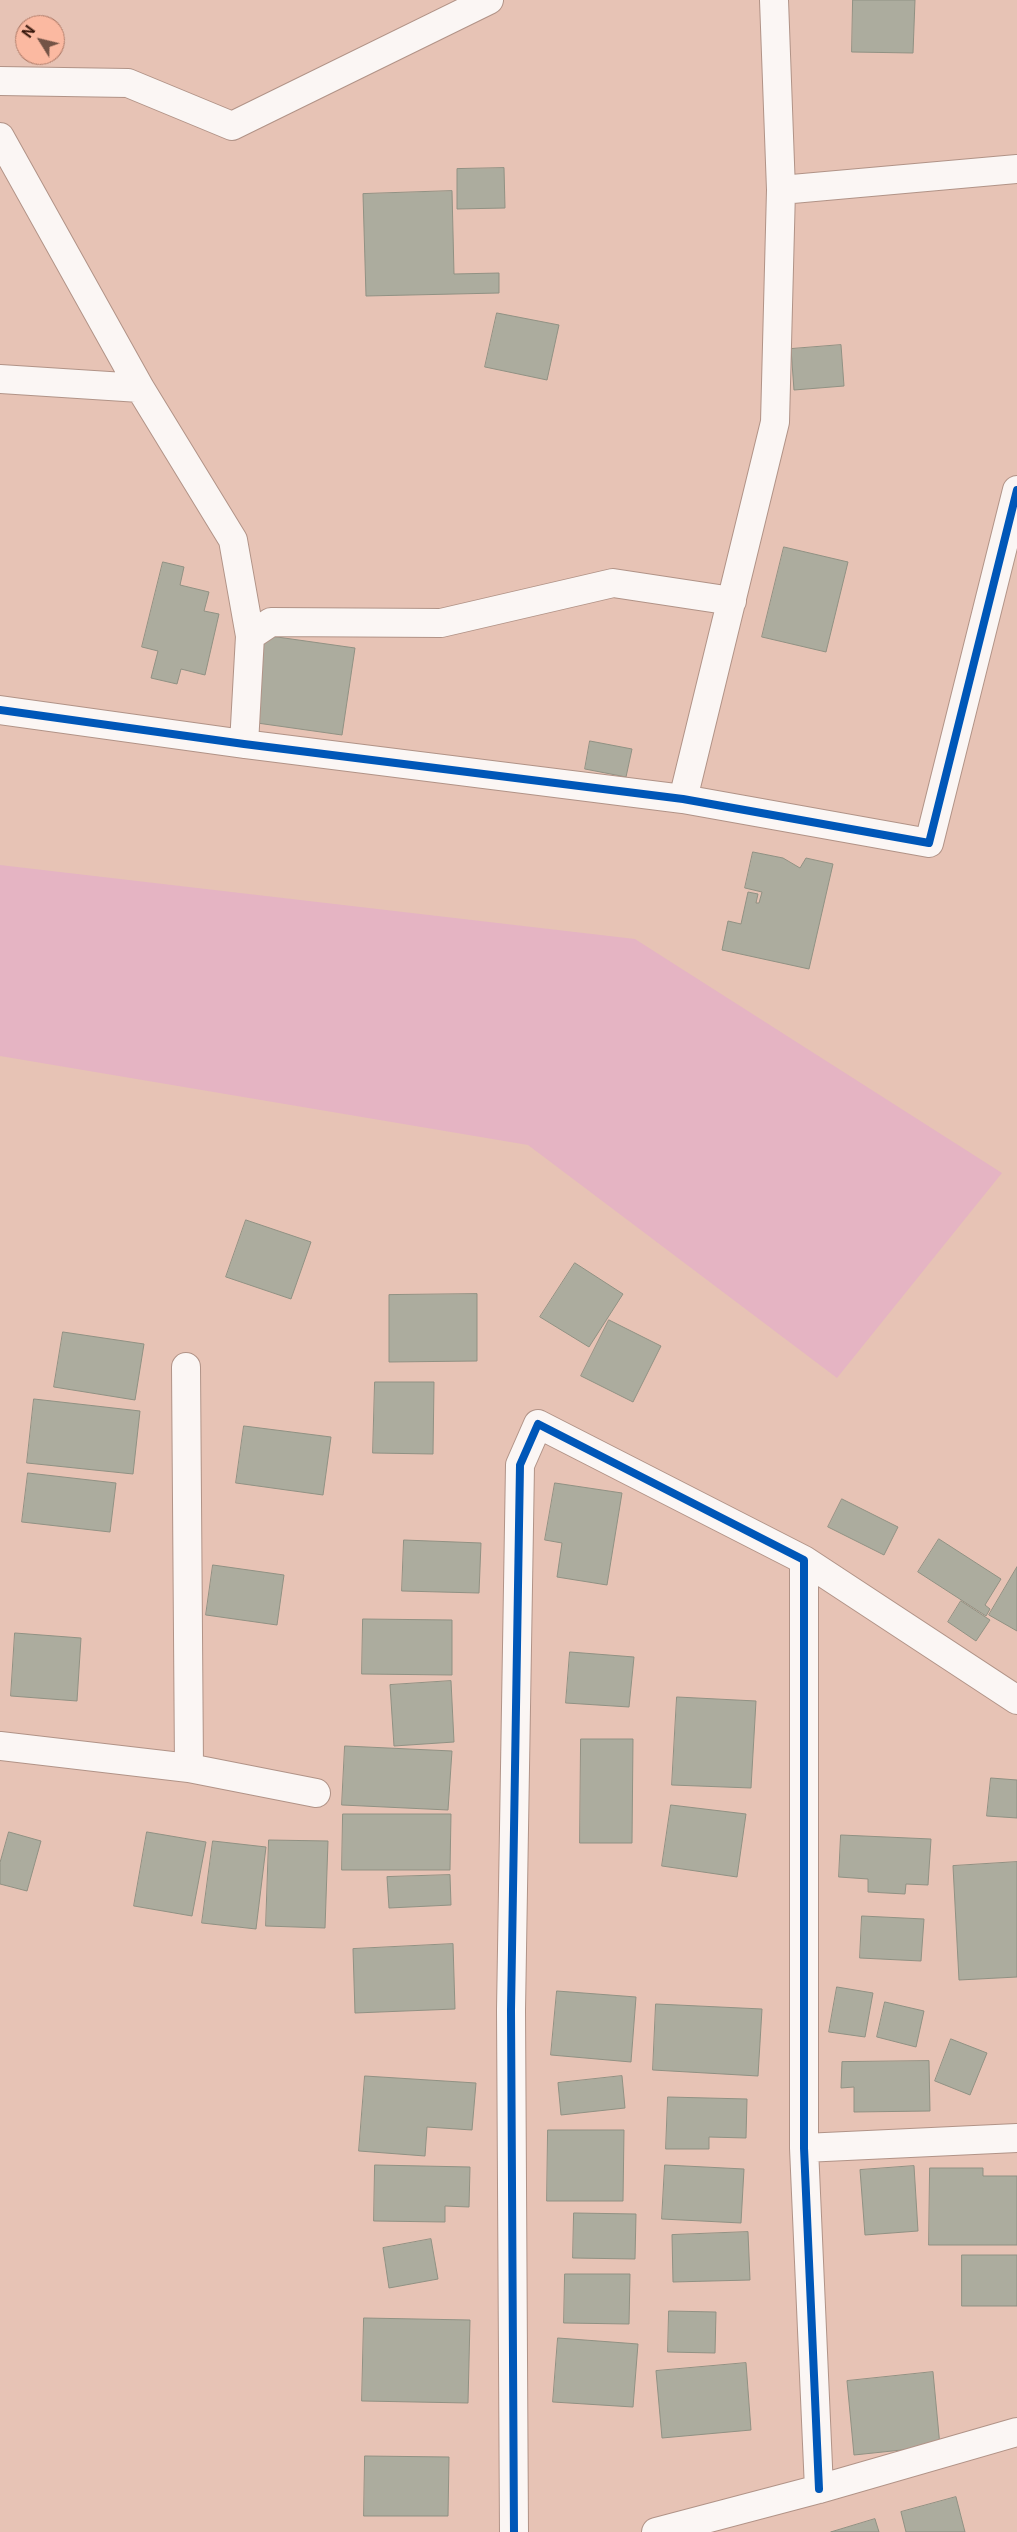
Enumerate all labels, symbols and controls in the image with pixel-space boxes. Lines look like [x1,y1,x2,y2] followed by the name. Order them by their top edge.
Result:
[15,15,65,65] north arrow
[18,22,38,41] text: N

